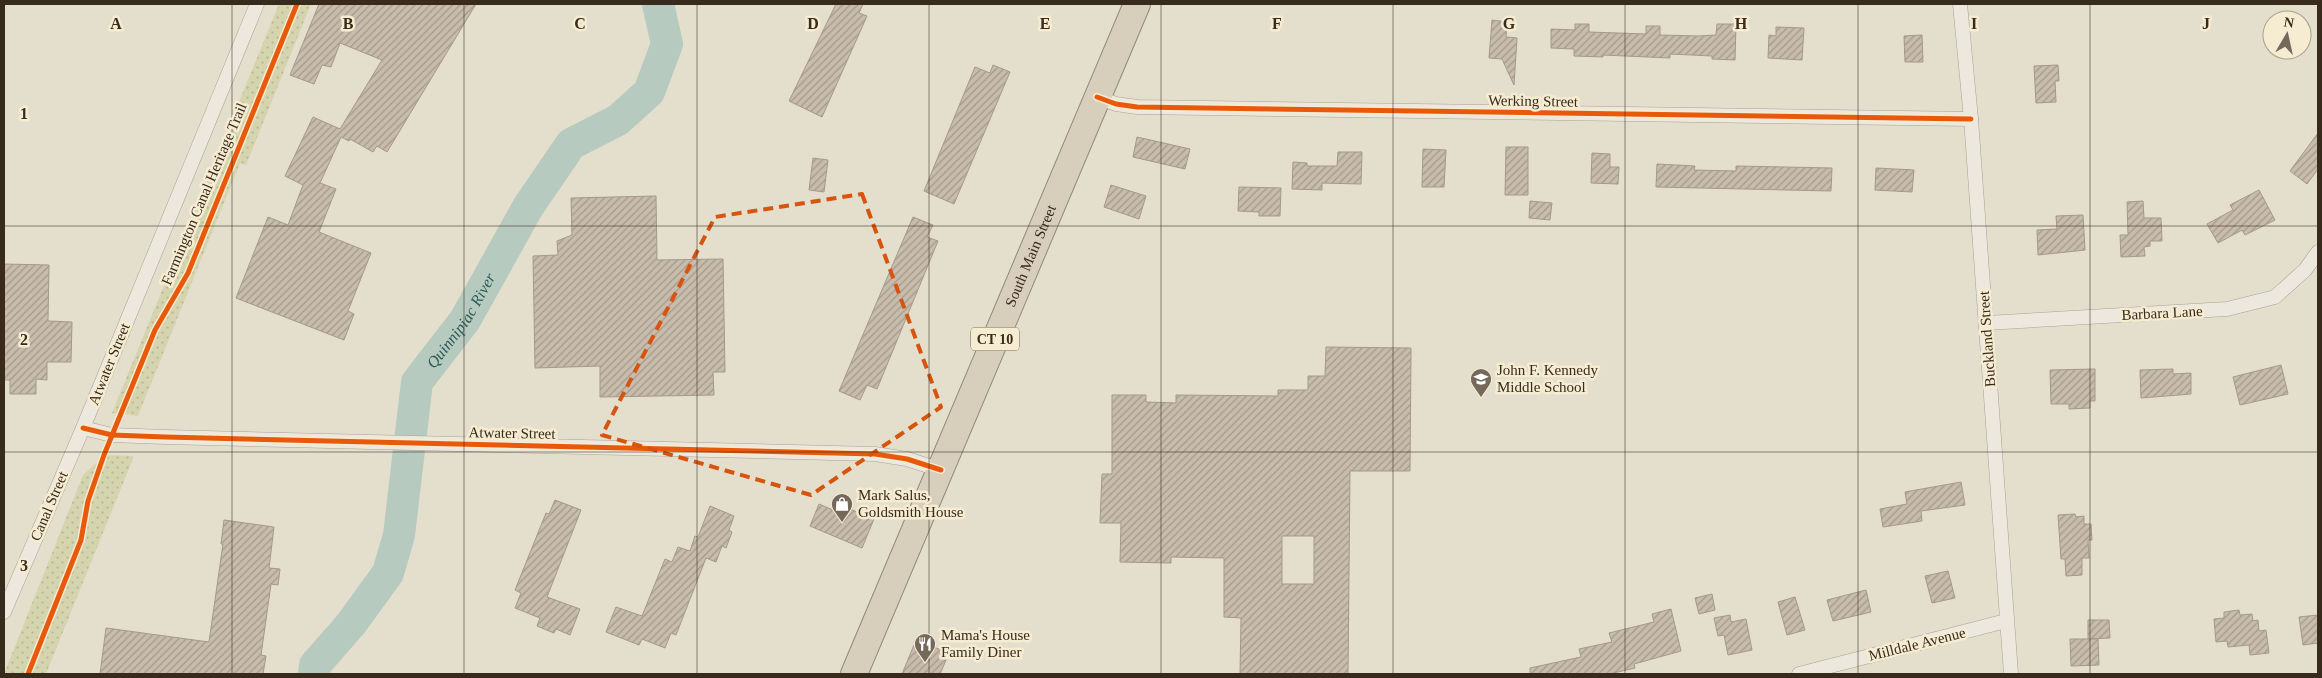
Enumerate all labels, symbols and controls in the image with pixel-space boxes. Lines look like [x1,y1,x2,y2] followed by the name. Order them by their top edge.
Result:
[2262,10,2312,60] north arrow
[2283,14,2295,31] text: N
[110,15,122,32] text: A
[343,15,354,32] text: B
[574,15,586,32] text: C
[807,15,819,32] text: D
[1040,15,1050,32] text: E
[1272,15,1282,32] text: F
[1503,15,1516,32] text: G
[1735,15,1748,32] text: H
[1971,15,1977,32] text: I
[2202,15,2210,32] text: J
[1488,92,1579,110] street label: Werking Street
[158,101,250,287] street label: Farmington Canal Heritage Trail
[20,105,28,122] text: 1
[1002,202,1060,309] street label: South Main Street
[423,269,499,371] water label: Quinnipiac River
[1976,290,1998,388] street label: Buckland Street
[2121,303,2203,323] street label: Barbara Lane
[85,320,133,407] street label: Atwater Street
[971,328,1019,350] road number: CT 10
[20,331,28,348] text: 2
[1497,362,1598,395] place label: John F. Kennedy Middle School
[1469,367,1493,398] school or university icon: John F. Kennedy Middle School
[468,424,556,442] street label: Atwater Street
[27,468,71,543] street label: Canal Street
[858,487,964,520] place label: Mark Salus, Goldsmith House
[830,492,854,523] shop icon: Mark Salus, Goldsmith House
[20,557,28,574] text: 3
[1867,624,1967,664] street label: Milldale Avenue
[941,627,1030,660] place label: Mama's House Family Diner
[913,632,937,663] restaurant icon: Mama's House Family Diner

